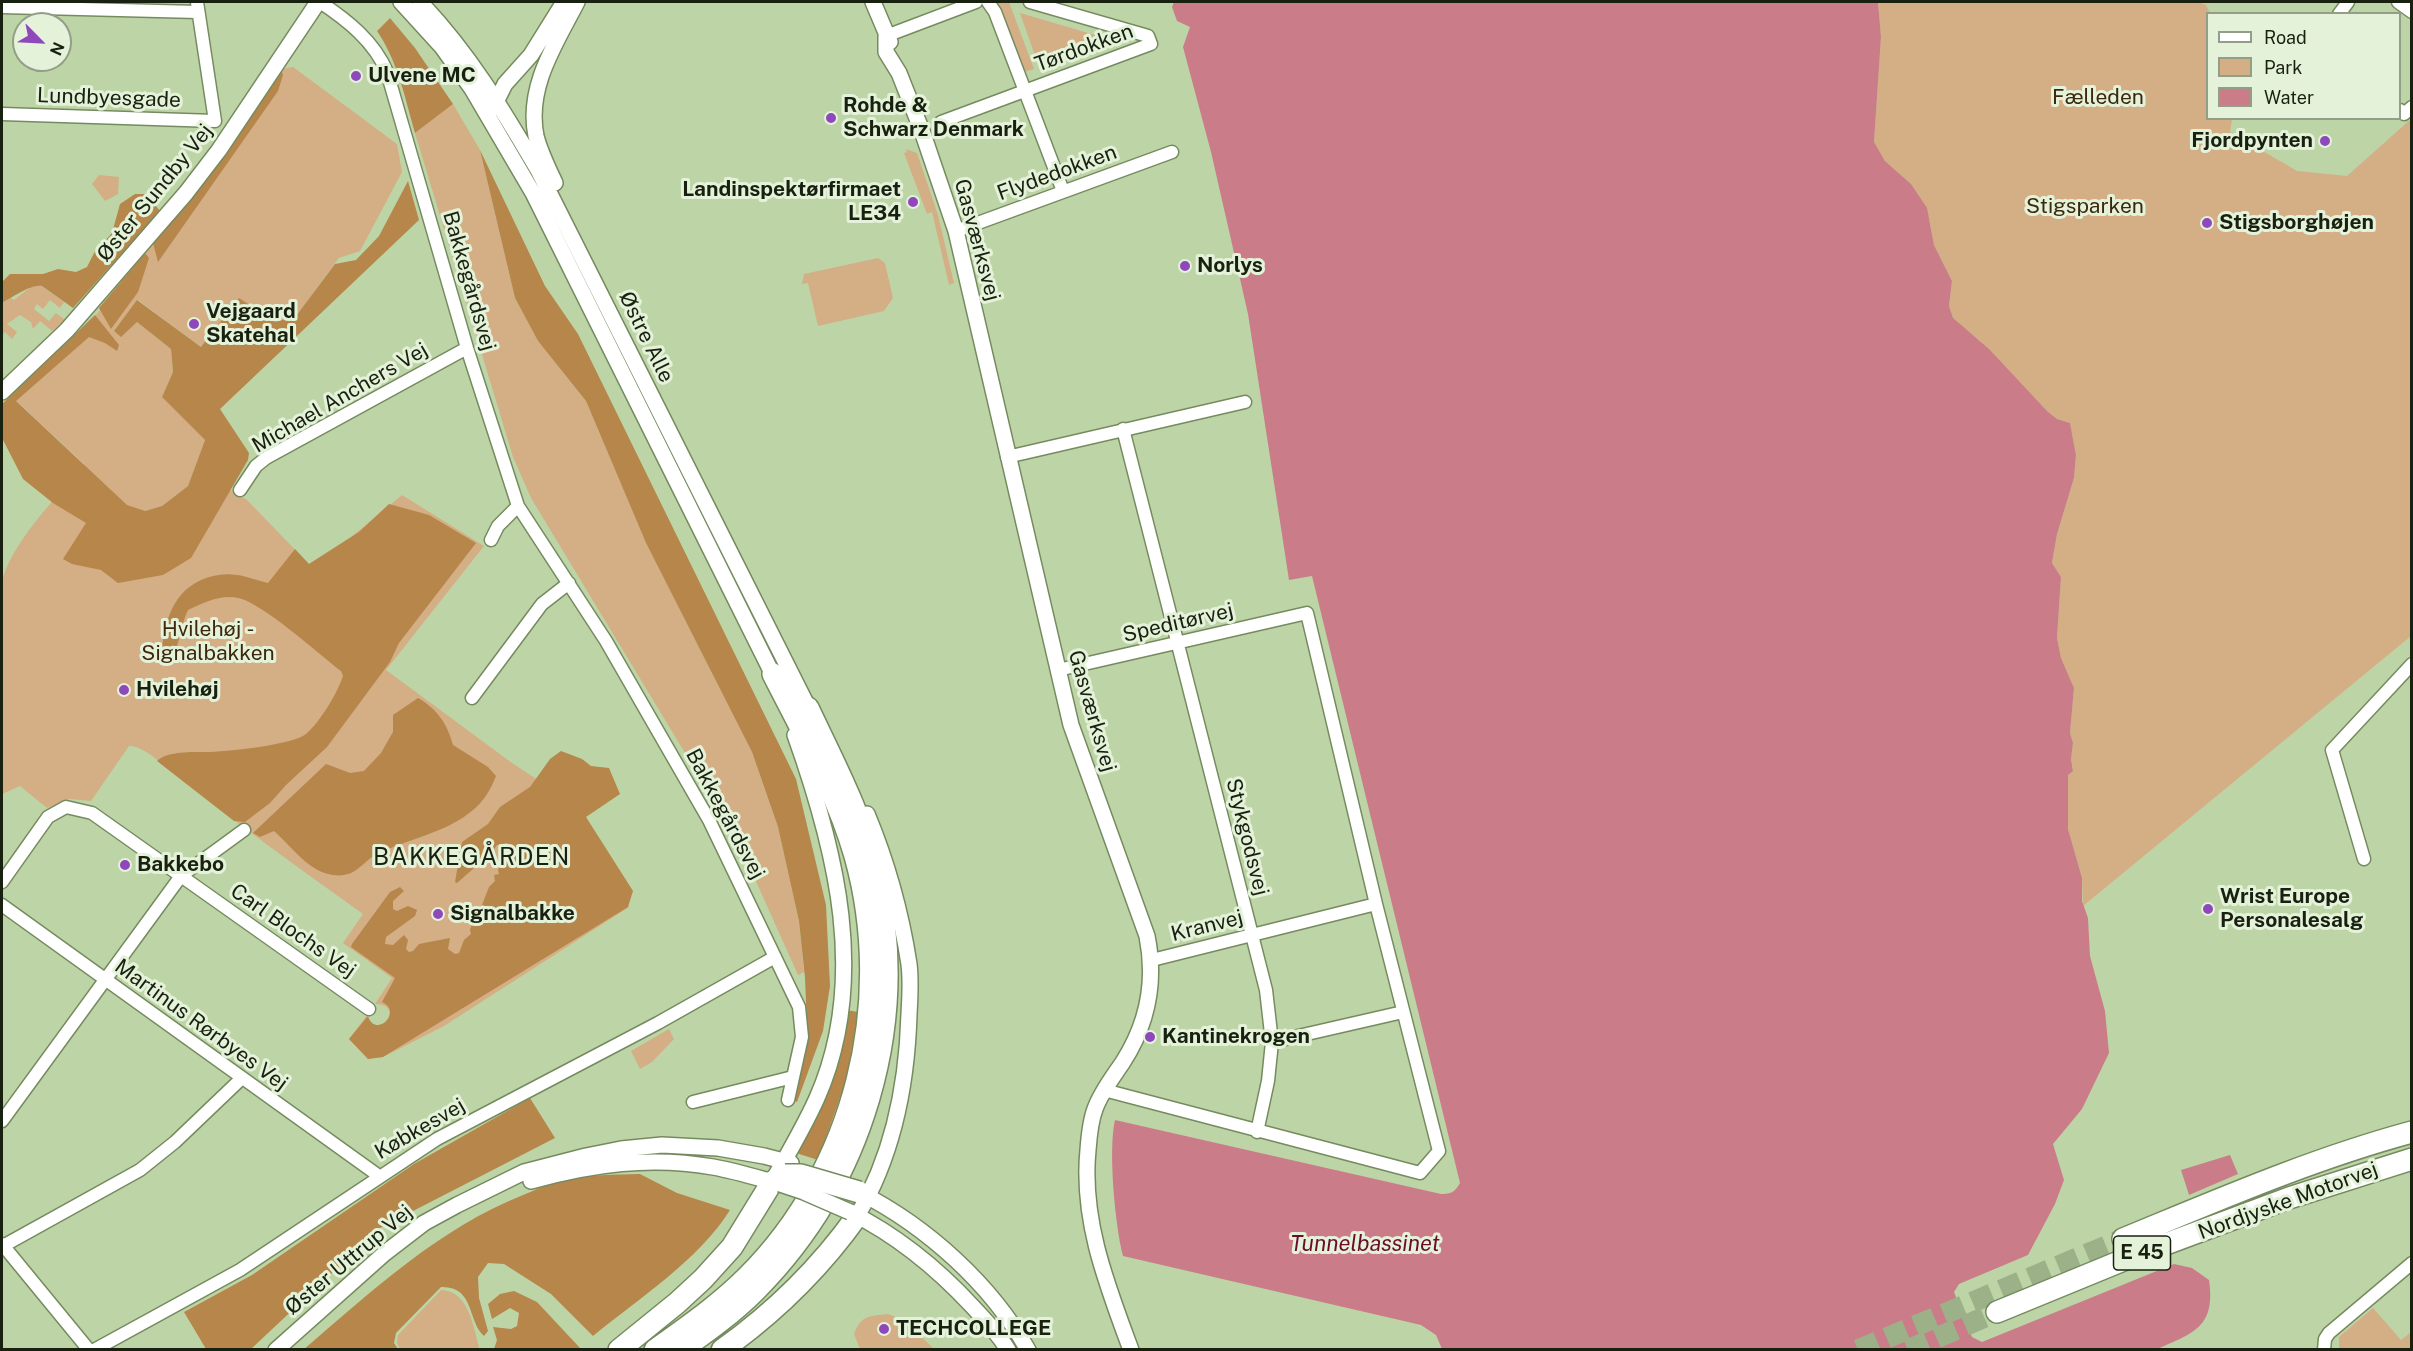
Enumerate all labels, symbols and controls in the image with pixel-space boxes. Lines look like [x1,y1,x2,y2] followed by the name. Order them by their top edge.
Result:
[12,12,72,72] north arrow
[2206,12,2401,120] legend
[1031,19,1137,77] street label: Tørdokken
[2264,27,2307,48] text: Road
[46,39,68,58] text: N
[2264,57,2302,78] text: Park
[368,63,476,89] place label: Ulvene MC
[349,69,363,83] marker: Ulvene MC
[37,83,181,113] street label: Lundbyesgade
[2052,85,2144,111] park label: Fælleden
[2264,87,2314,108] text: Water
[843,93,1024,143] place label: Rohde & Schwarz Denmark
[824,111,838,125] marker: Rohde & Schwarz Denmark
[92,119,218,267] street label: Øster Sundby Vej
[2191,128,2313,154] place label: Fjordpynten
[2318,134,2332,148] marker: Fjordpynten
[994,140,1120,206] street label: Flydedokken
[949,176,1005,304] street label: Gasværksvej
[682,177,901,227] place label: Landinspektørfirmaet LE34
[2026,194,2144,220] park label: Stigsparken
[906,195,920,209] marker: Landinspektørfirmaet LE34
[437,208,501,354] street label: Bakkegårdsvej
[2219,210,2374,236] place label: Stigsborghøjen
[2200,216,2214,230] marker: Stigsborghøjen
[1197,253,1263,279] place label: Norlys
[1178,259,1192,273] marker: Norlys
[613,287,679,387] street label: Østre Alle
[206,299,296,349] place label: Vejgaard Skatehal
[187,317,201,331] marker: Vejgaard Skatehal
[248,337,432,459] street label: Michael Anchers Vej
[1120,598,1236,648] street label: Speditørvej
[141,617,275,667] park label: Hvilehøj - Signalbakken
[1063,647,1121,775] street label: Gasværksvej
[136,677,218,703] place label: Hvilehøj
[117,683,131,697] marker: Hvilehøj
[680,745,770,883] street label: Bakkegårdsvej
[1220,776,1274,898] street label: Stykgodsvej
[373,844,571,872] district label: BAKKEGÅRDEN
[137,852,224,878] place label: Bakkebo
[118,858,132,872] marker: Bakkebo
[226,879,360,983] street label: Carl Blochs Vej
[2220,884,2363,934] place label: Wrist Europe Personalesalg
[450,901,575,927] place label: Signalbakke
[2201,902,2215,916] marker: Wrist Europe Personalesalg
[1168,905,1246,947] street label: Kranvej
[431,907,445,921] marker: Signalbakke
[110,954,292,1096] street label: Martinus Rørbyes Vej
[1162,1024,1310,1050] place label: Kantinekrogen
[1143,1030,1157,1044] marker: Kantinekrogen
[370,1093,470,1165] street label: Købkesvej
[2195,1157,2381,1245] street label: Nordjyske Motorvej
[280,1199,418,1321] street label: Øster Uttrup Vej
[1290,1231,1440,1257] water label: Tunnelbassinet
[2114,1236,2170,1270] road number: E 45
[896,1316,1051,1342] place label: TECHCOLLEGE
[877,1322,891,1336] marker: TECHCOLLEGE

